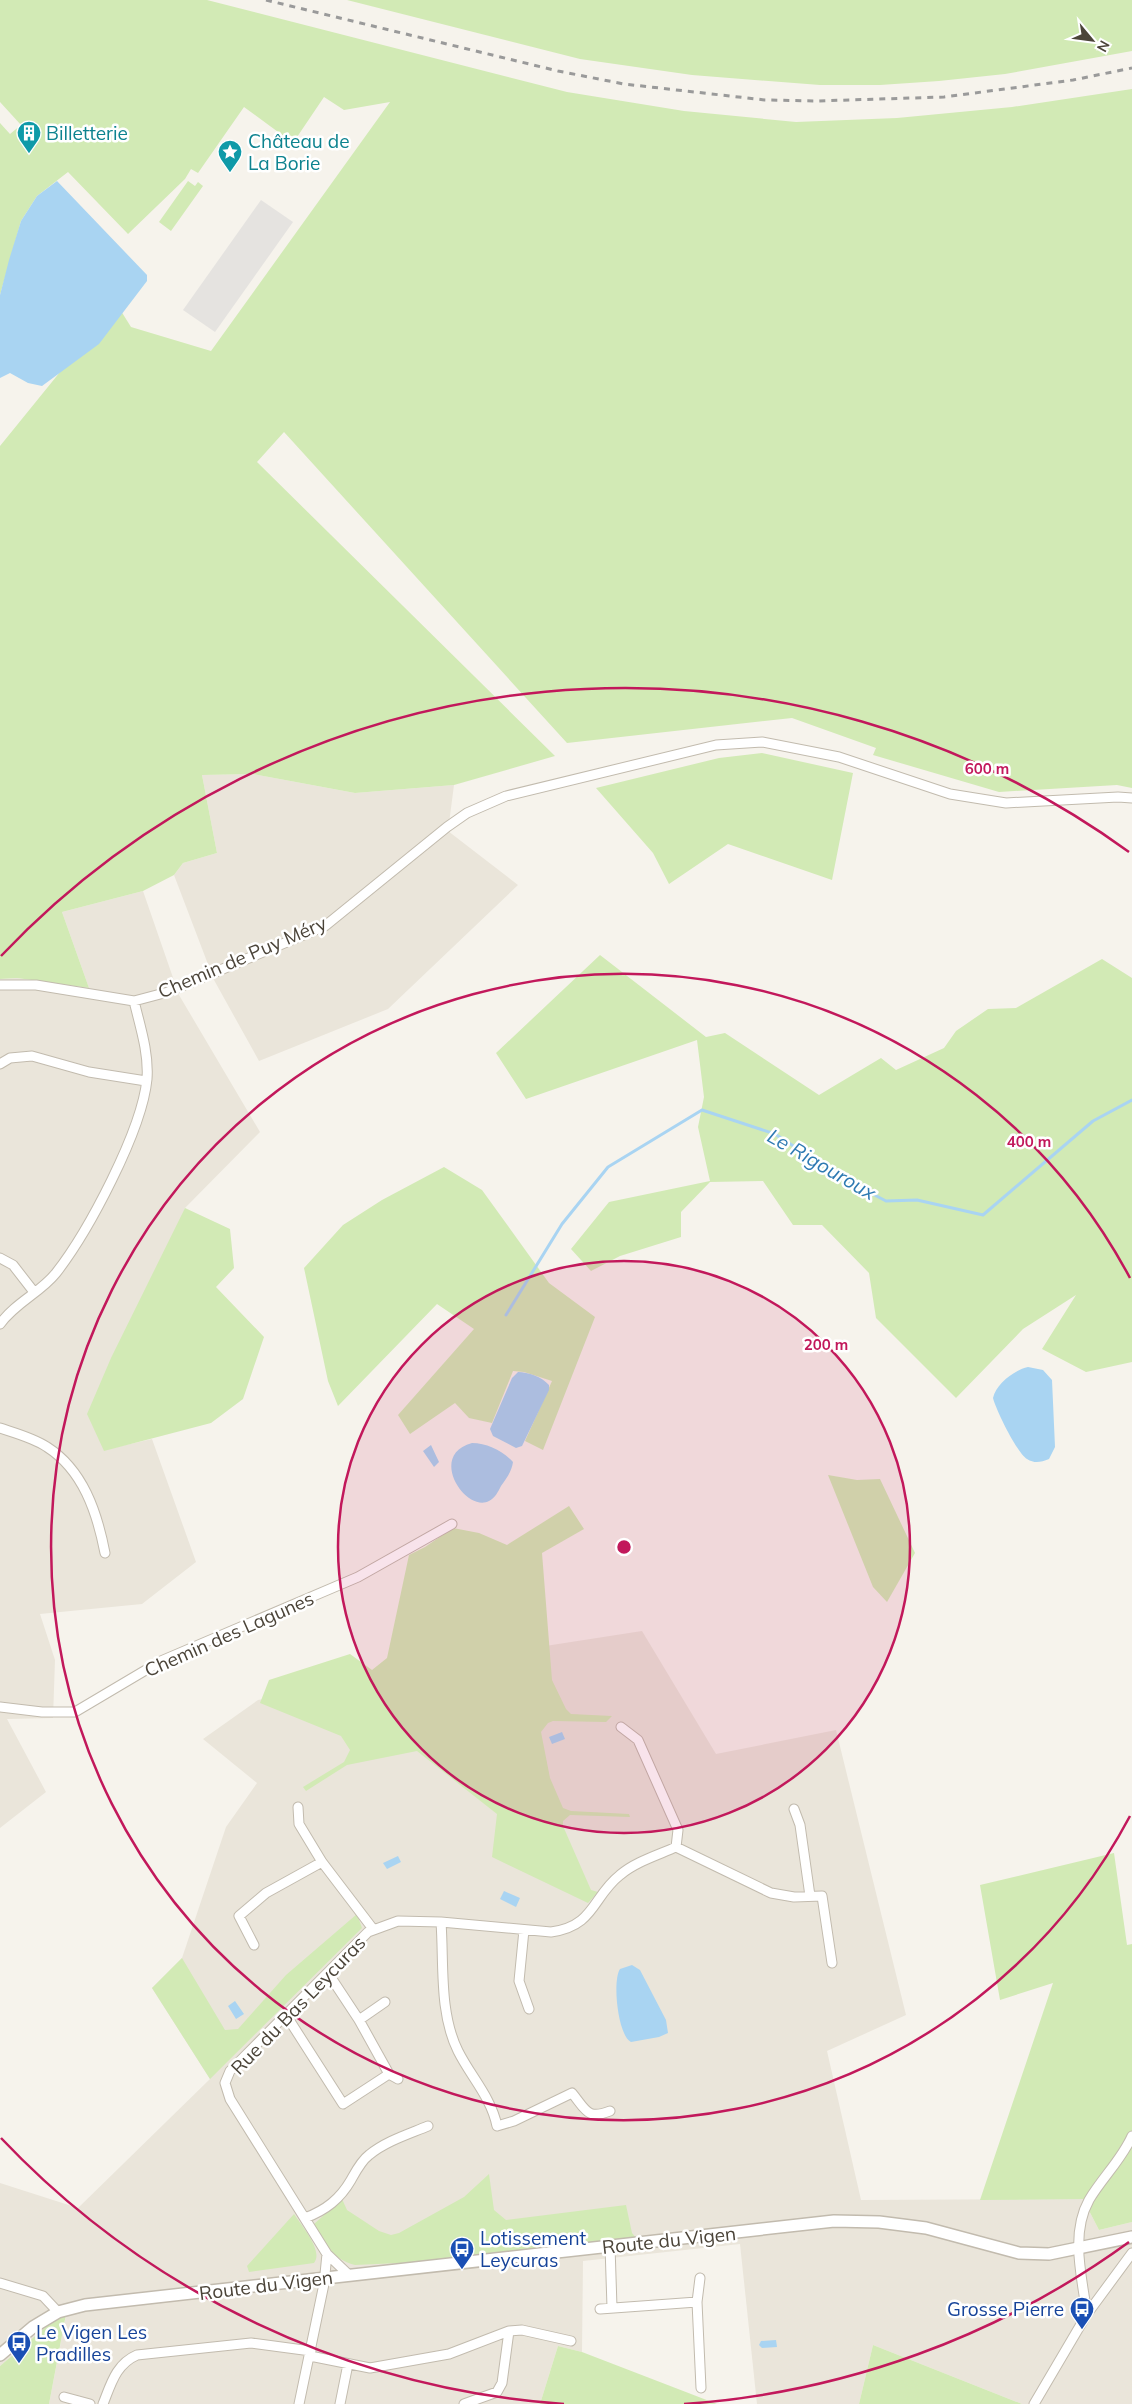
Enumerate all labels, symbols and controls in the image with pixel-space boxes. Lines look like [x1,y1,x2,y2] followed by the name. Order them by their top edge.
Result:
[1067,15,1117,65] north arrow
[1093,37,1114,55] text: N
[16,120,42,154] building icon: Billetterie
[46,121,128,145] place label: Billetterie
[248,129,349,175] place label: Château de La Borie
[217,139,243,173] place icon: Château de La Borie
[965,759,1009,778] text: 600 m
[154,911,330,1003] street label: Chemin de Puy Méry
[763,1123,882,1206] water label: Le Rigouroux
[1007,1132,1051,1151] text: 400 m
[804,1335,848,1354] text: 200 m
[615,1538,633,1556] centre of rings
[141,1586,317,1682] street label: Chemin des Lagunes
[226,1931,370,2079] street label: Rue du Bas Leycuras
[601,2221,737,2259] street label: Route du Vigen
[480,2226,587,2272] place label: Lotissement Leycuras
[449,2236,475,2270] bus stop icon: Lotissement Leycuras
[198,2265,334,2305] street label: Route du Vigen
[1069,2296,1095,2330] bus stop icon: Grosse Pierre
[947,2297,1064,2321] place label: Grosse Pierre
[36,2320,147,2366] place label: Le Vigen Les Pradilles
[6,2330,32,2364] bus stop icon: Le Vigen Les Pradilles

